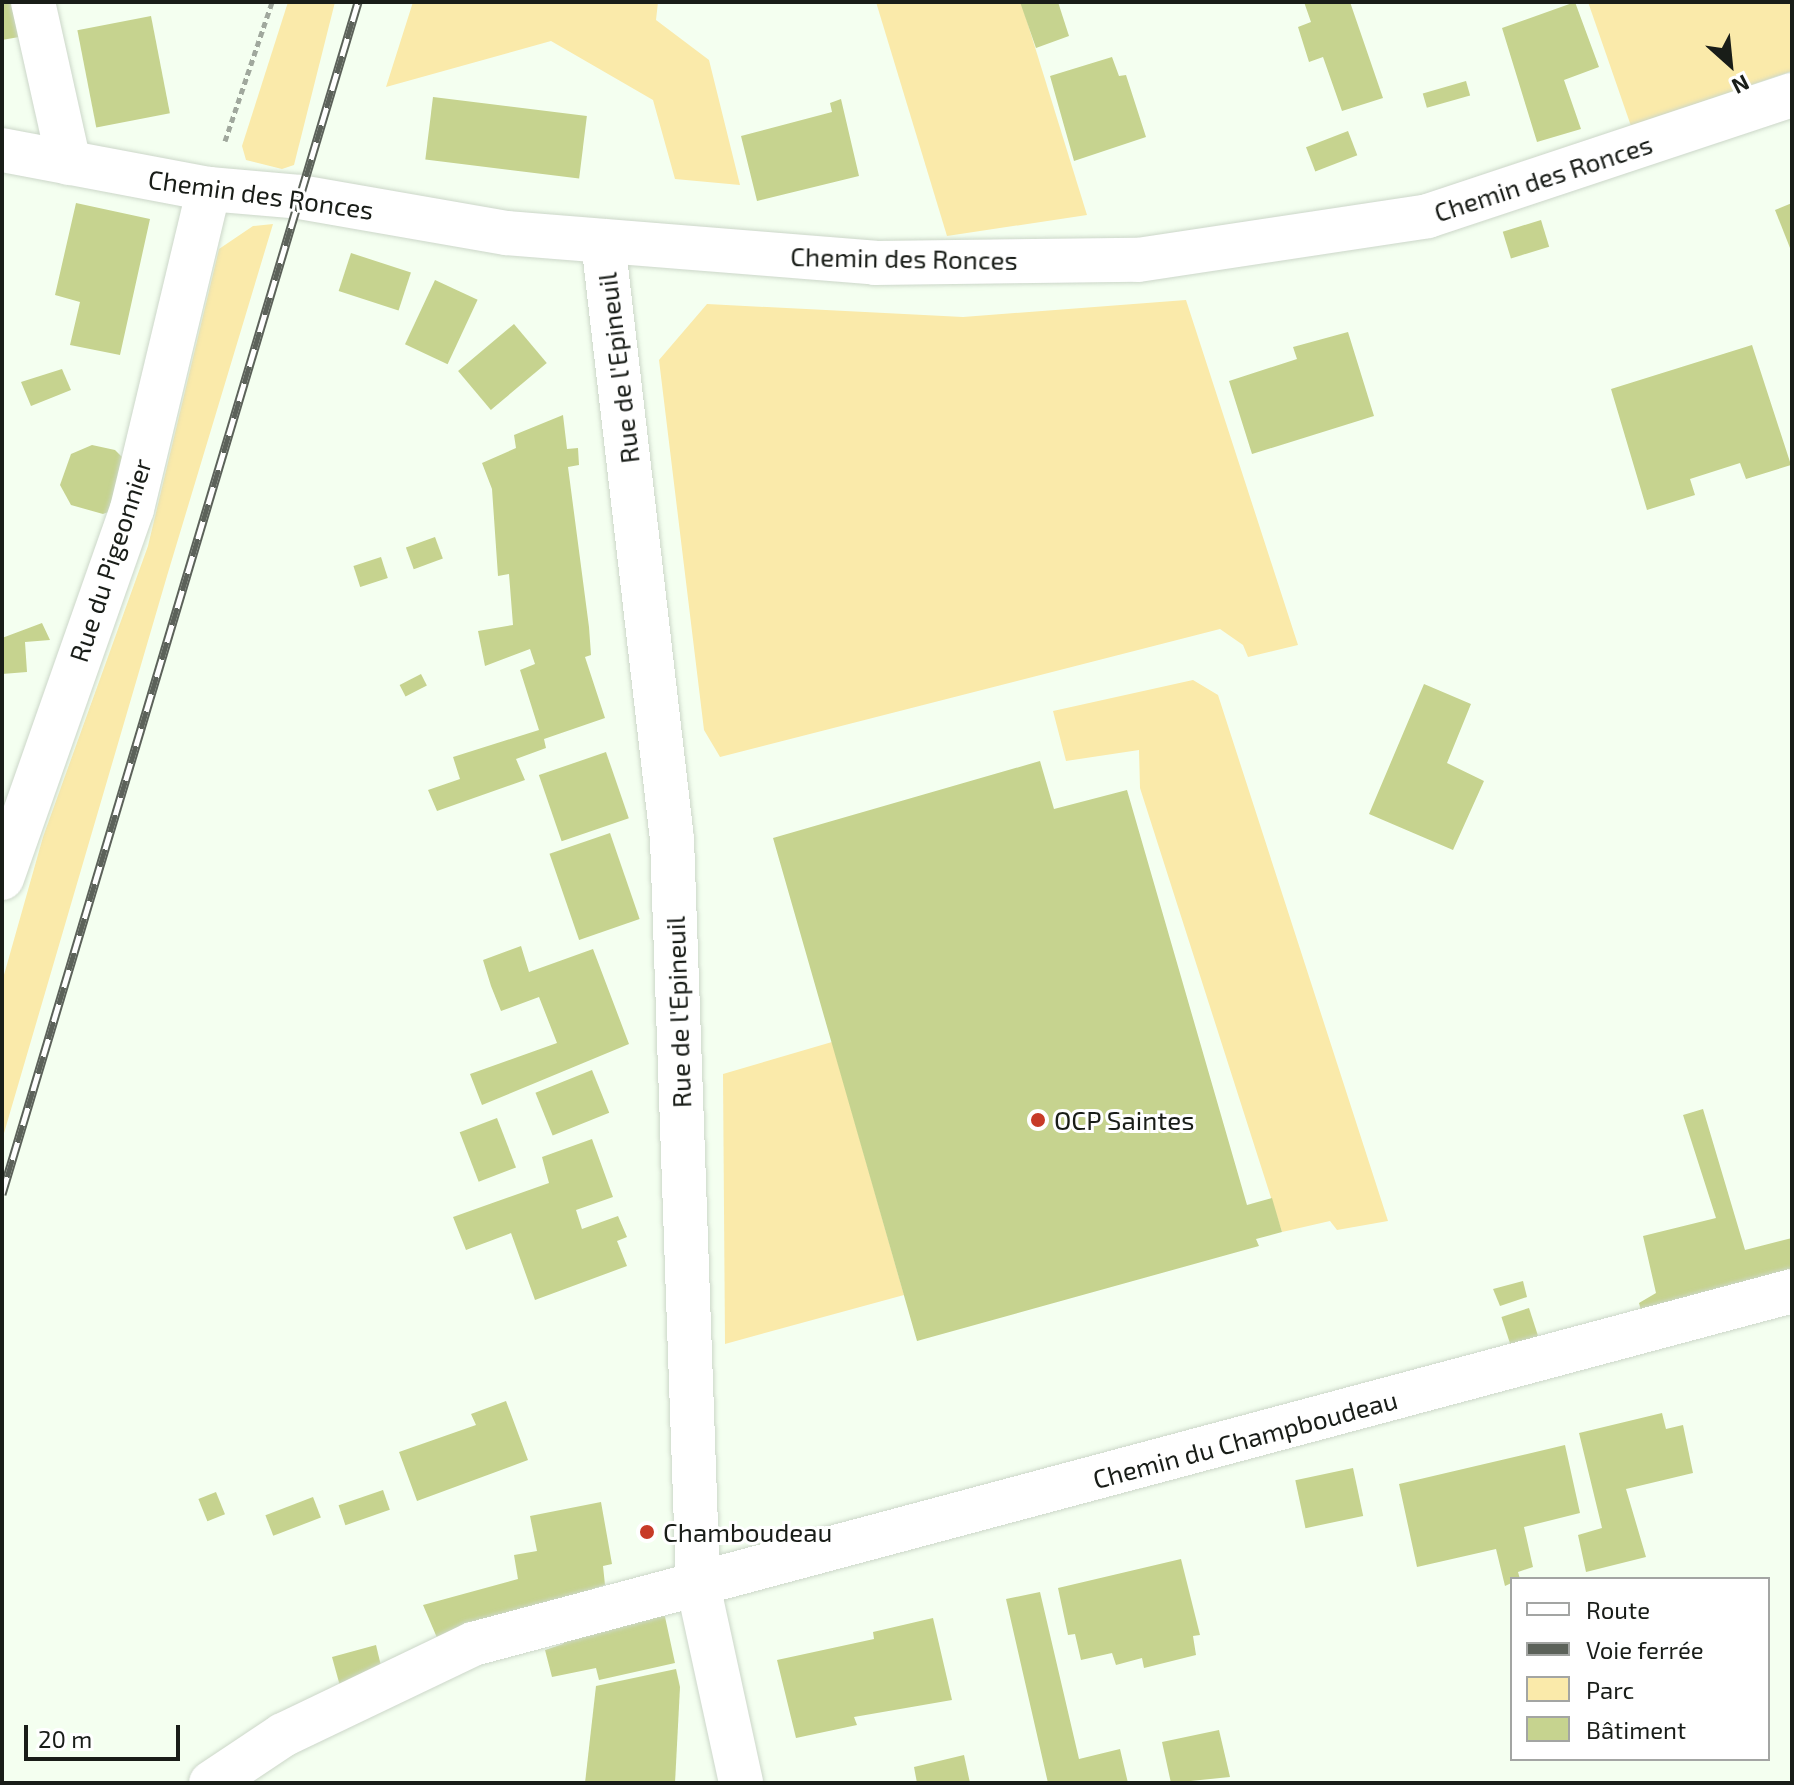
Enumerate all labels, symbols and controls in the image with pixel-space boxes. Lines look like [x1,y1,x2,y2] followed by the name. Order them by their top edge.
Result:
[1690,24,1770,104] north arrow
[1728,70,1754,101] text: N
[1430,128,1656,228] street label: Chemin des Ronces
[146,163,376,225] street label: Chemin des Ronces
[790,240,1018,276] street label: Chemin des Ronces
[591,271,645,465] street label: Rue de l'Epineuil
[62,454,158,666] street label: Rue du Pigeonnier
[659,915,697,1109] street label: Rue de l'Epineuil
[1054,1104,1195,1136] place label: OCP Saintes
[1029,1111,1047,1129] marker: OCP Saintes
[1089,1383,1401,1495] street label: Chemin du Champboudeau
[663,1516,832,1548] place label: Chamboudeau
[638,1523,656,1541] marker: Chamboudeau
[1510,1577,1770,1761] legend
[1586,1595,1650,1624] text: Route
[1586,1635,1704,1664] text: Voie ferrée
[1586,1675,1634,1704] text: Parc
[28,1709,184,1759] scale bar
[1586,1715,1686,1744] text: Bâtiment
[38,1724,92,1753] text: 20 m

